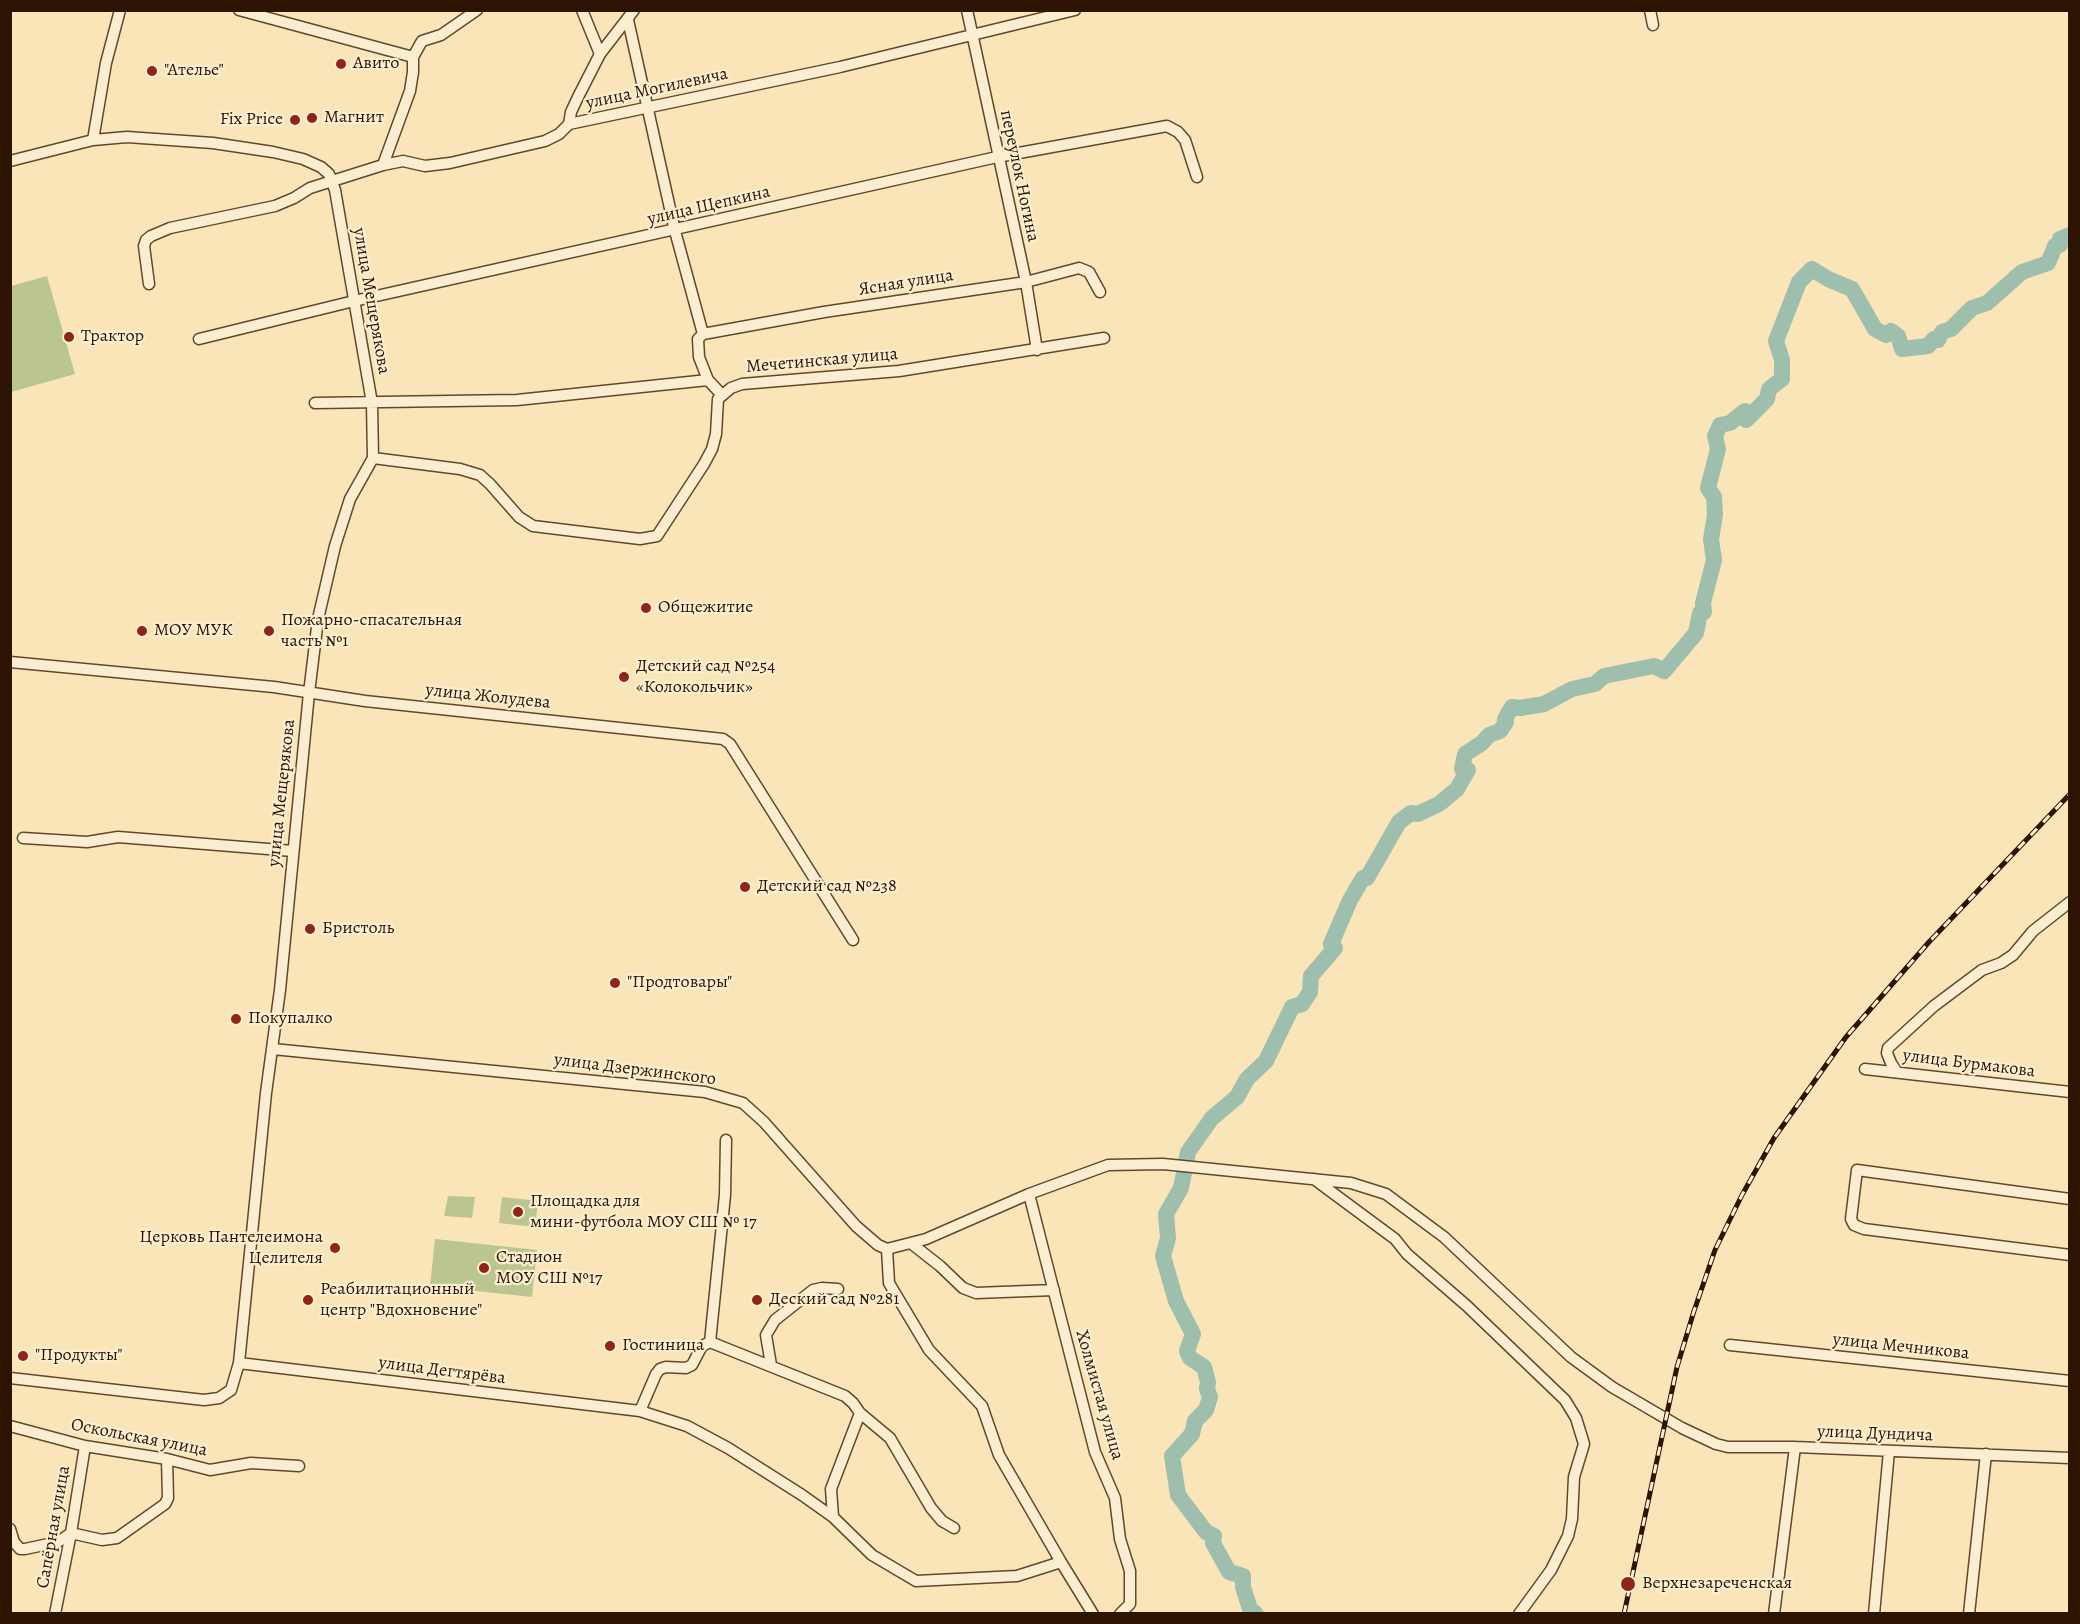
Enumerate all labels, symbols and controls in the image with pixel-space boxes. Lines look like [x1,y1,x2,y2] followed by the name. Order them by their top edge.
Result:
[353,53,399,75] place label: Авито
[334,57,348,71] marker: Авито
[164,60,224,82] place label: "Ателье"
[584,63,730,115] street label: улица Могилевича
[145,64,159,78] marker: "Ателье"
[324,107,384,129] place label: Магнит
[994,108,1044,244] street label: переулок Ногина
[220,109,283,131] place label: Fix Price
[305,111,319,125] marker: Магнит
[288,113,302,127] marker: Fix Price
[646,181,772,231] street label: улица Щепкина
[347,226,395,376] street label: улица Мещерякова
[857,265,955,301] street label: Ясная улица
[81,326,144,348] place label: Трактор
[62,330,76,344] marker: Трактор
[745,344,899,378] street label: Мечетинская улица
[658,597,753,619] place label: Общежитие
[639,601,653,615] marker: Общежитие
[281,610,462,652] place label: Пожарно-спасательная часть №1
[154,620,233,642] place label: МОУ МУК
[135,624,149,638] marker: МОУ МУК
[262,624,276,638] marker: Пожарно-спасательная часть №1
[636,656,775,698] place label: Детский сад №254 «Колокольчик»
[617,670,631,684] marker: Детский сад №254 «Колокольчик»
[424,680,552,714] street label: улица Жолудева
[264,718,300,868] street label: улица Мещерякова
[757,876,897,898] place label: Детский сад №238
[738,880,752,894] marker: Детский сад №238
[322,918,394,940] place label: Бристоль
[303,922,317,936] marker: Бристоль
[627,972,732,994] place label: "Продтовары"
[608,976,622,990] marker: "Продтовары"
[248,1008,333,1030] place label: Покупалко
[229,1012,243,1026] marker: Покупалко
[1902,1045,2036,1083] street label: улица Бурмакова
[553,1049,717,1091] street label: улица Дзержинского
[530,1191,757,1234] place label: Площадка для мини-футбола МОУ СШ № 17
[511,1205,525,1219] marker: Площадка для мини-футбола МОУ СШ № 17
[139,1227,323,1270] place label: Церковь Пантелеимона Целителя
[328,1241,342,1255] marker: Церковь Пантелеимона Целителя
[496,1247,602,1290] place label: Стадион МОУ СШ №17
[477,1261,491,1275] marker: Стадион МОУ СШ №17
[320,1279,482,1322] place label: Реабилитационный центр "Вдохновение"
[769,1289,899,1311] place label: Деский сад №281
[301,1293,315,1307] marker: Реабилитационный центр "Вдохновение"
[750,1293,764,1307] marker: Деский сад №281
[1070,1328,1128,1462] street label: Холмистая улица
[1832,1329,1970,1365] street label: улица Мечникова
[622,1335,704,1357] place label: Гостиница
[603,1339,617,1353] marker: Гостиница
[35,1345,123,1367] place label: "Продукты"
[16,1349,30,1363] marker: "Продукты"
[377,1352,507,1390] street label: улица Дегтярёва
[69,1414,209,1462] street label: Оскольская улица
[1817,1421,1933,1447] street label: улица Дундича
[33,1464,75,1590] street label: Сапёрная улица
[1642,1573,1792,1595] place label: Верхнезареченская
[1619,1575,1637,1593] marker: Верхнезареченская

